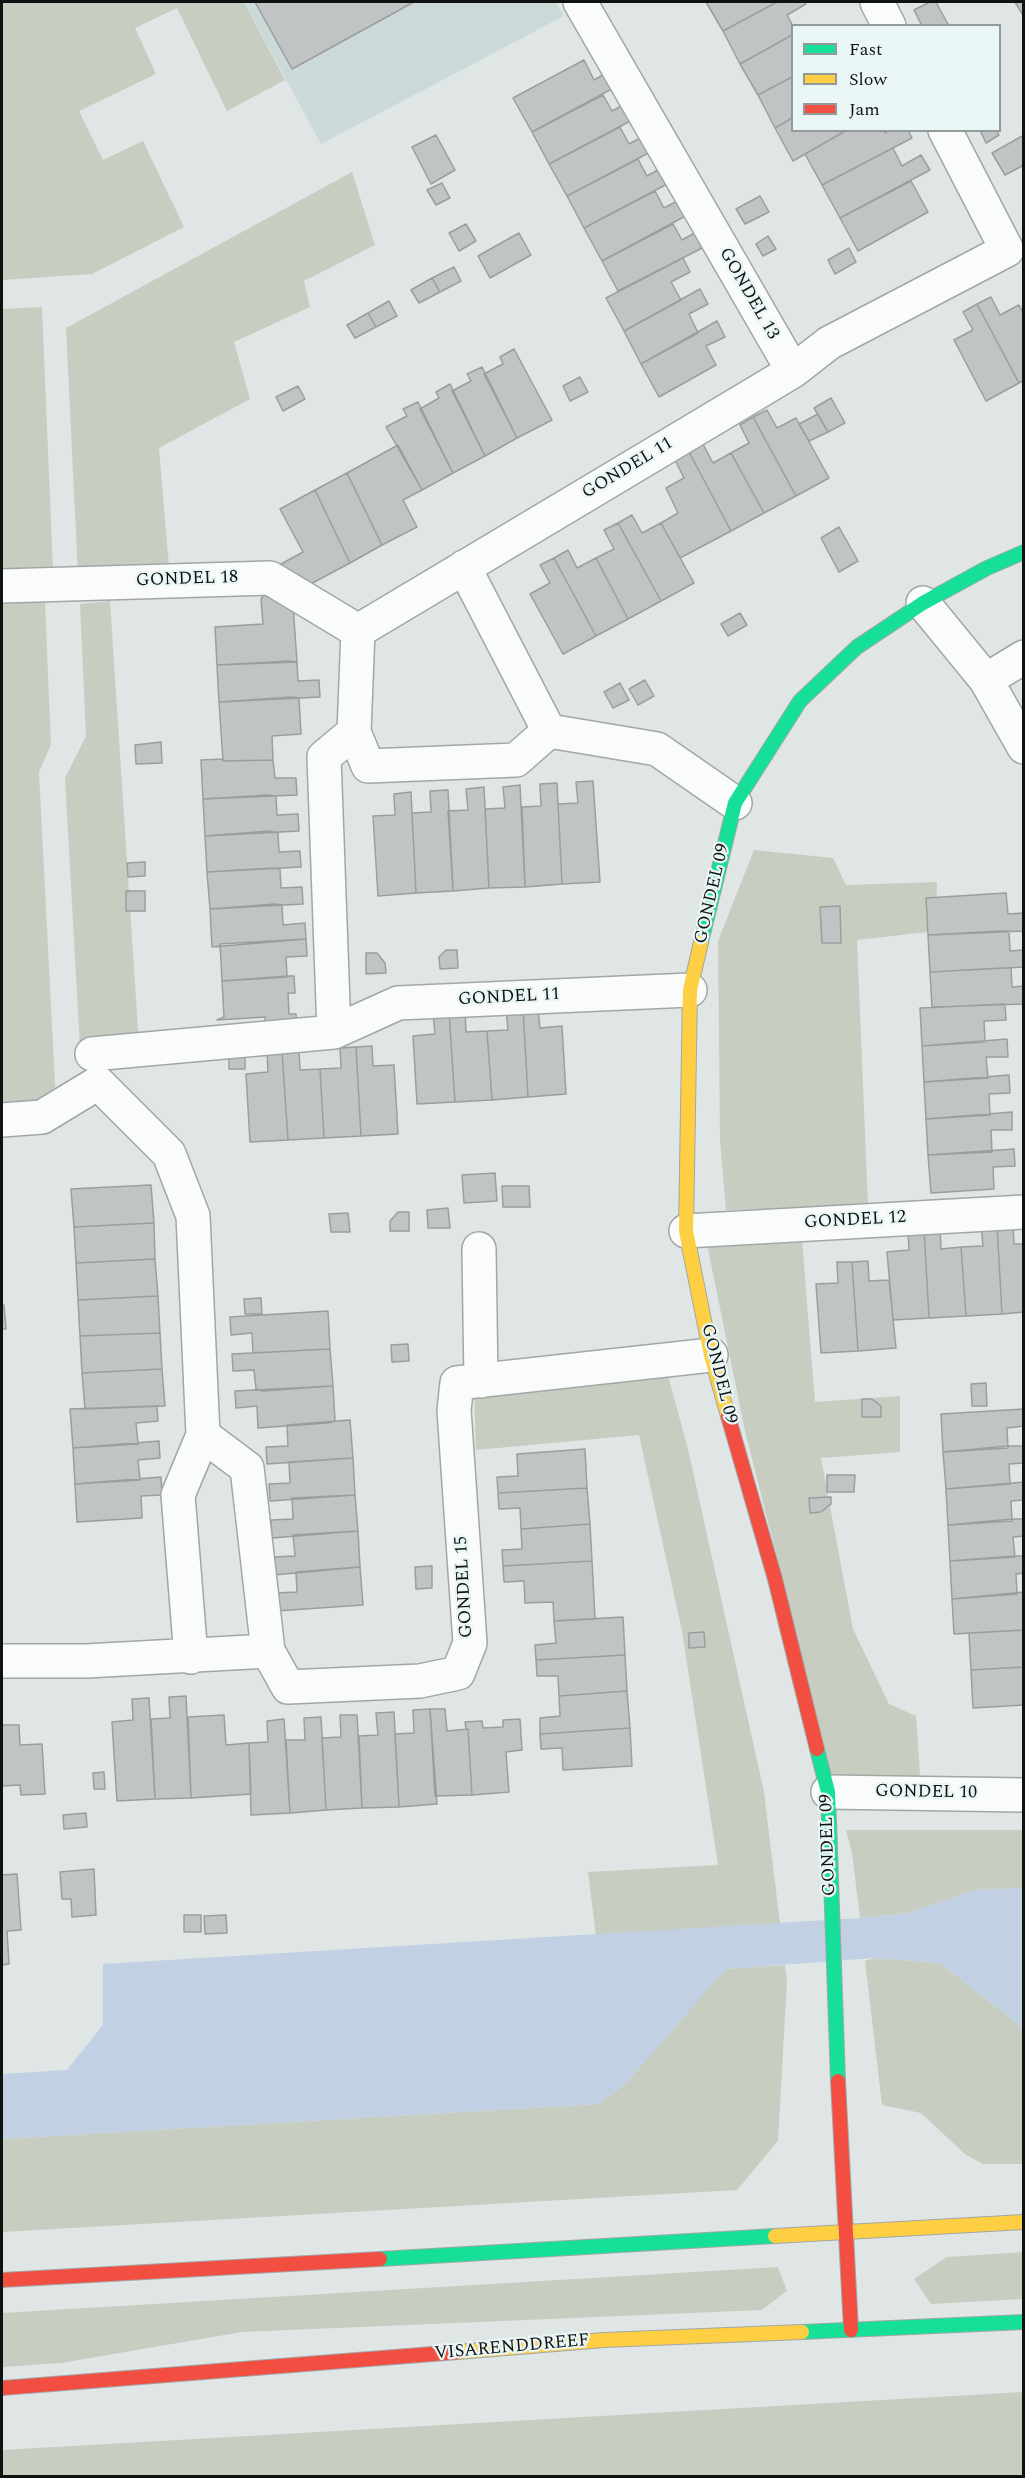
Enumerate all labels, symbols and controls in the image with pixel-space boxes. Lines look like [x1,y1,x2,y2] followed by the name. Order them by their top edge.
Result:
[791,24,1001,132] legend
[849,36,882,63] text: Fast
[849,66,887,93] text: Slow
[849,96,880,123] text: Jam
[713,244,783,344] street label: GONDEL 13
[579,433,677,505] street label: GONDEL 11
[136,567,238,593] street label: GONDEL 18
[691,842,735,946] street label: GONDEL 09
[457,985,561,1011] street label: GONDEL 11
[803,1208,907,1234] street label: GONDEL 12
[695,1322,741,1426] street label: GONDEL 09
[452,1535,478,1639] street label: GONDEL 15
[875,1781,977,1805] street label: GONDEL 10
[816,1794,842,1896] street label: GONDEL 09
[434,2330,590,2366] street label: VISARENDDREEF

